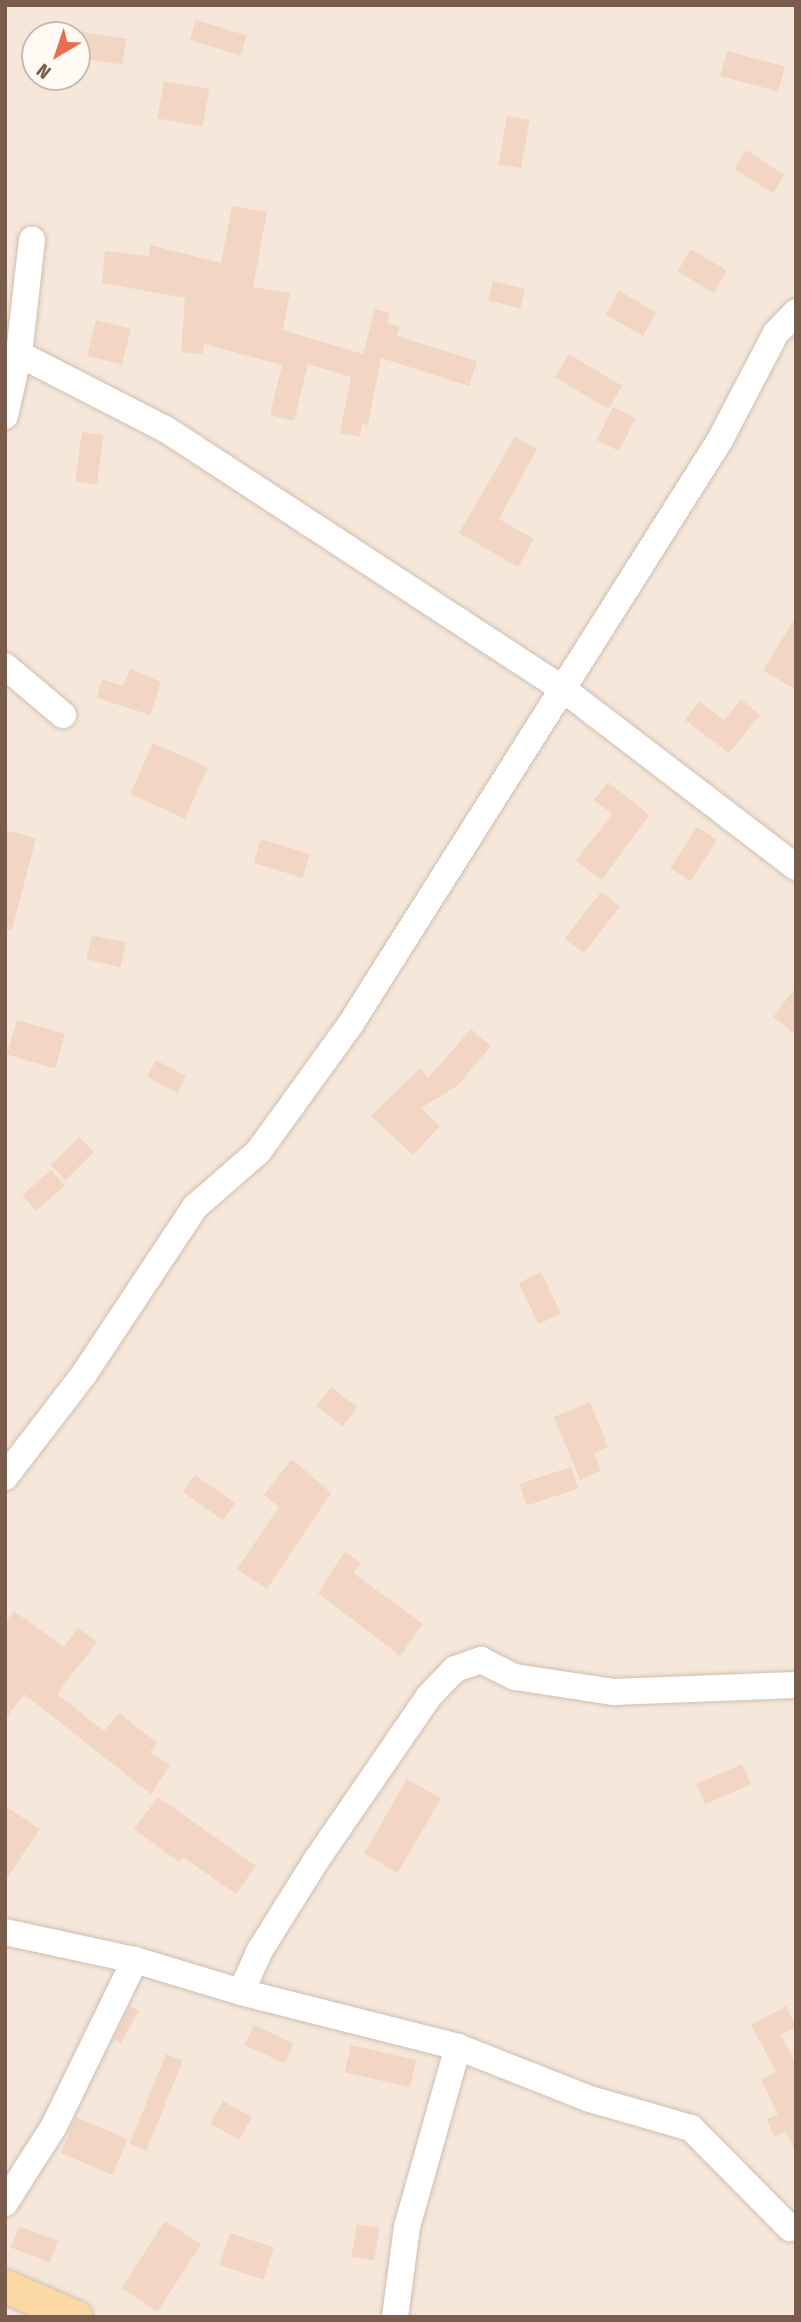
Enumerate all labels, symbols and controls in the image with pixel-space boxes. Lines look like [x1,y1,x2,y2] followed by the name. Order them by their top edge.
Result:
[21,21,91,91] north arrow
[32,59,55,84] text: N

